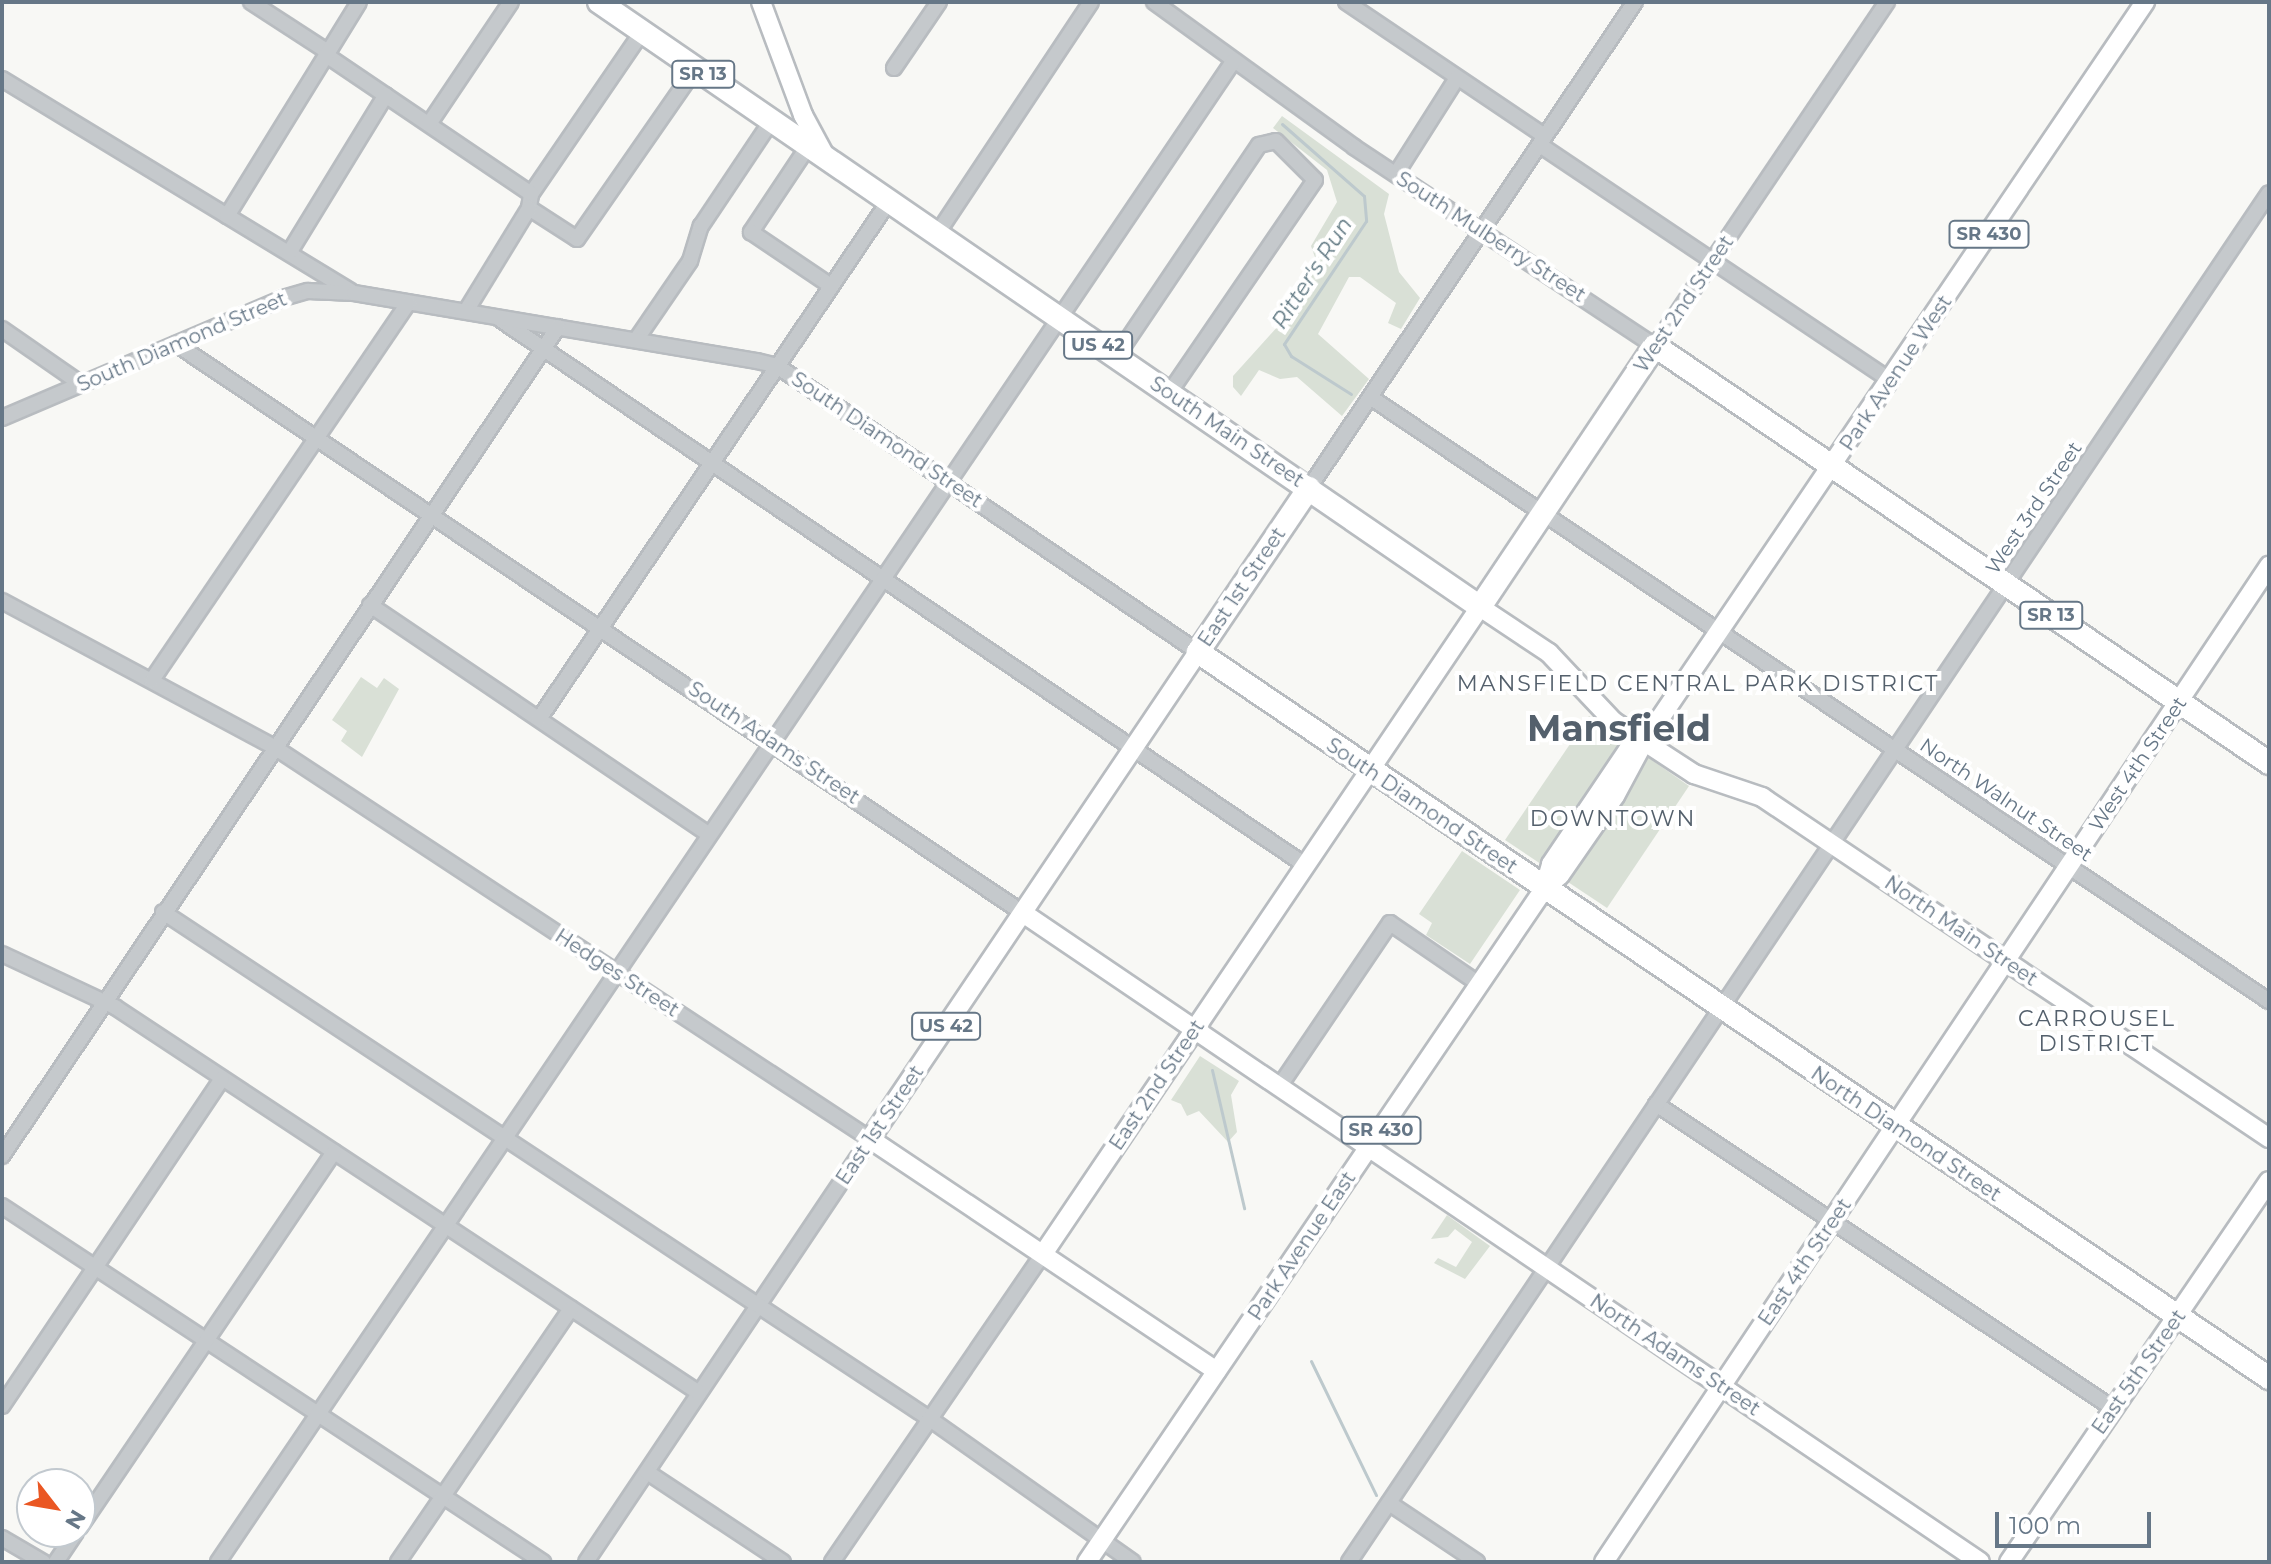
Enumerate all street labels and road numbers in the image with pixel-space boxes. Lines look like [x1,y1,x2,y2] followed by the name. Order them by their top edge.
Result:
[671,60,735,88] road number: SR 13
[1392,167,1590,307] street label: South Mulberry Street
[1947,220,2031,248] road number: SR 430
[1629,231,1739,377] street label: West 2nd Street
[74,287,290,397] street label: South Diamond Street
[1835,291,1957,455] street label: Park Avenue West
[1062,331,1134,359] road number: US 42
[787,367,987,513] street label: South Diamond Street
[1145,372,1309,492] street label: South Main Street
[1981,437,2087,579] street label: West 3rd Street
[1193,523,1291,651] street label: East 1st Street
[2019,601,2083,629] road number: SR 13
[684,677,864,809] street label: South Adams Street
[2084,692,2192,836] street label: West 4th Street
[1322,733,1522,879] street label: South Diamond Street
[1915,733,2097,867] street label: North Walnut Street
[1880,871,2042,991] street label: North Main Street
[550,924,684,1022] street label: Hedges Street
[910,1012,982,1040] road number: US 42
[1104,1015,1210,1155] street label: East 2nd Street
[831,1061,929,1189] street label: East 1st Street
[1806,1061,2006,1207] street label: North Diamond Street
[1339,1116,1423,1144] road number: SR 430
[1243,1167,1361,1325] street label: Park Avenue East
[1753,1194,1857,1330] street label: East 4th Street
[1585,1289,1765,1421] street label: North Adams Street
[2087,1305,2191,1439] street label: East 5th Street

